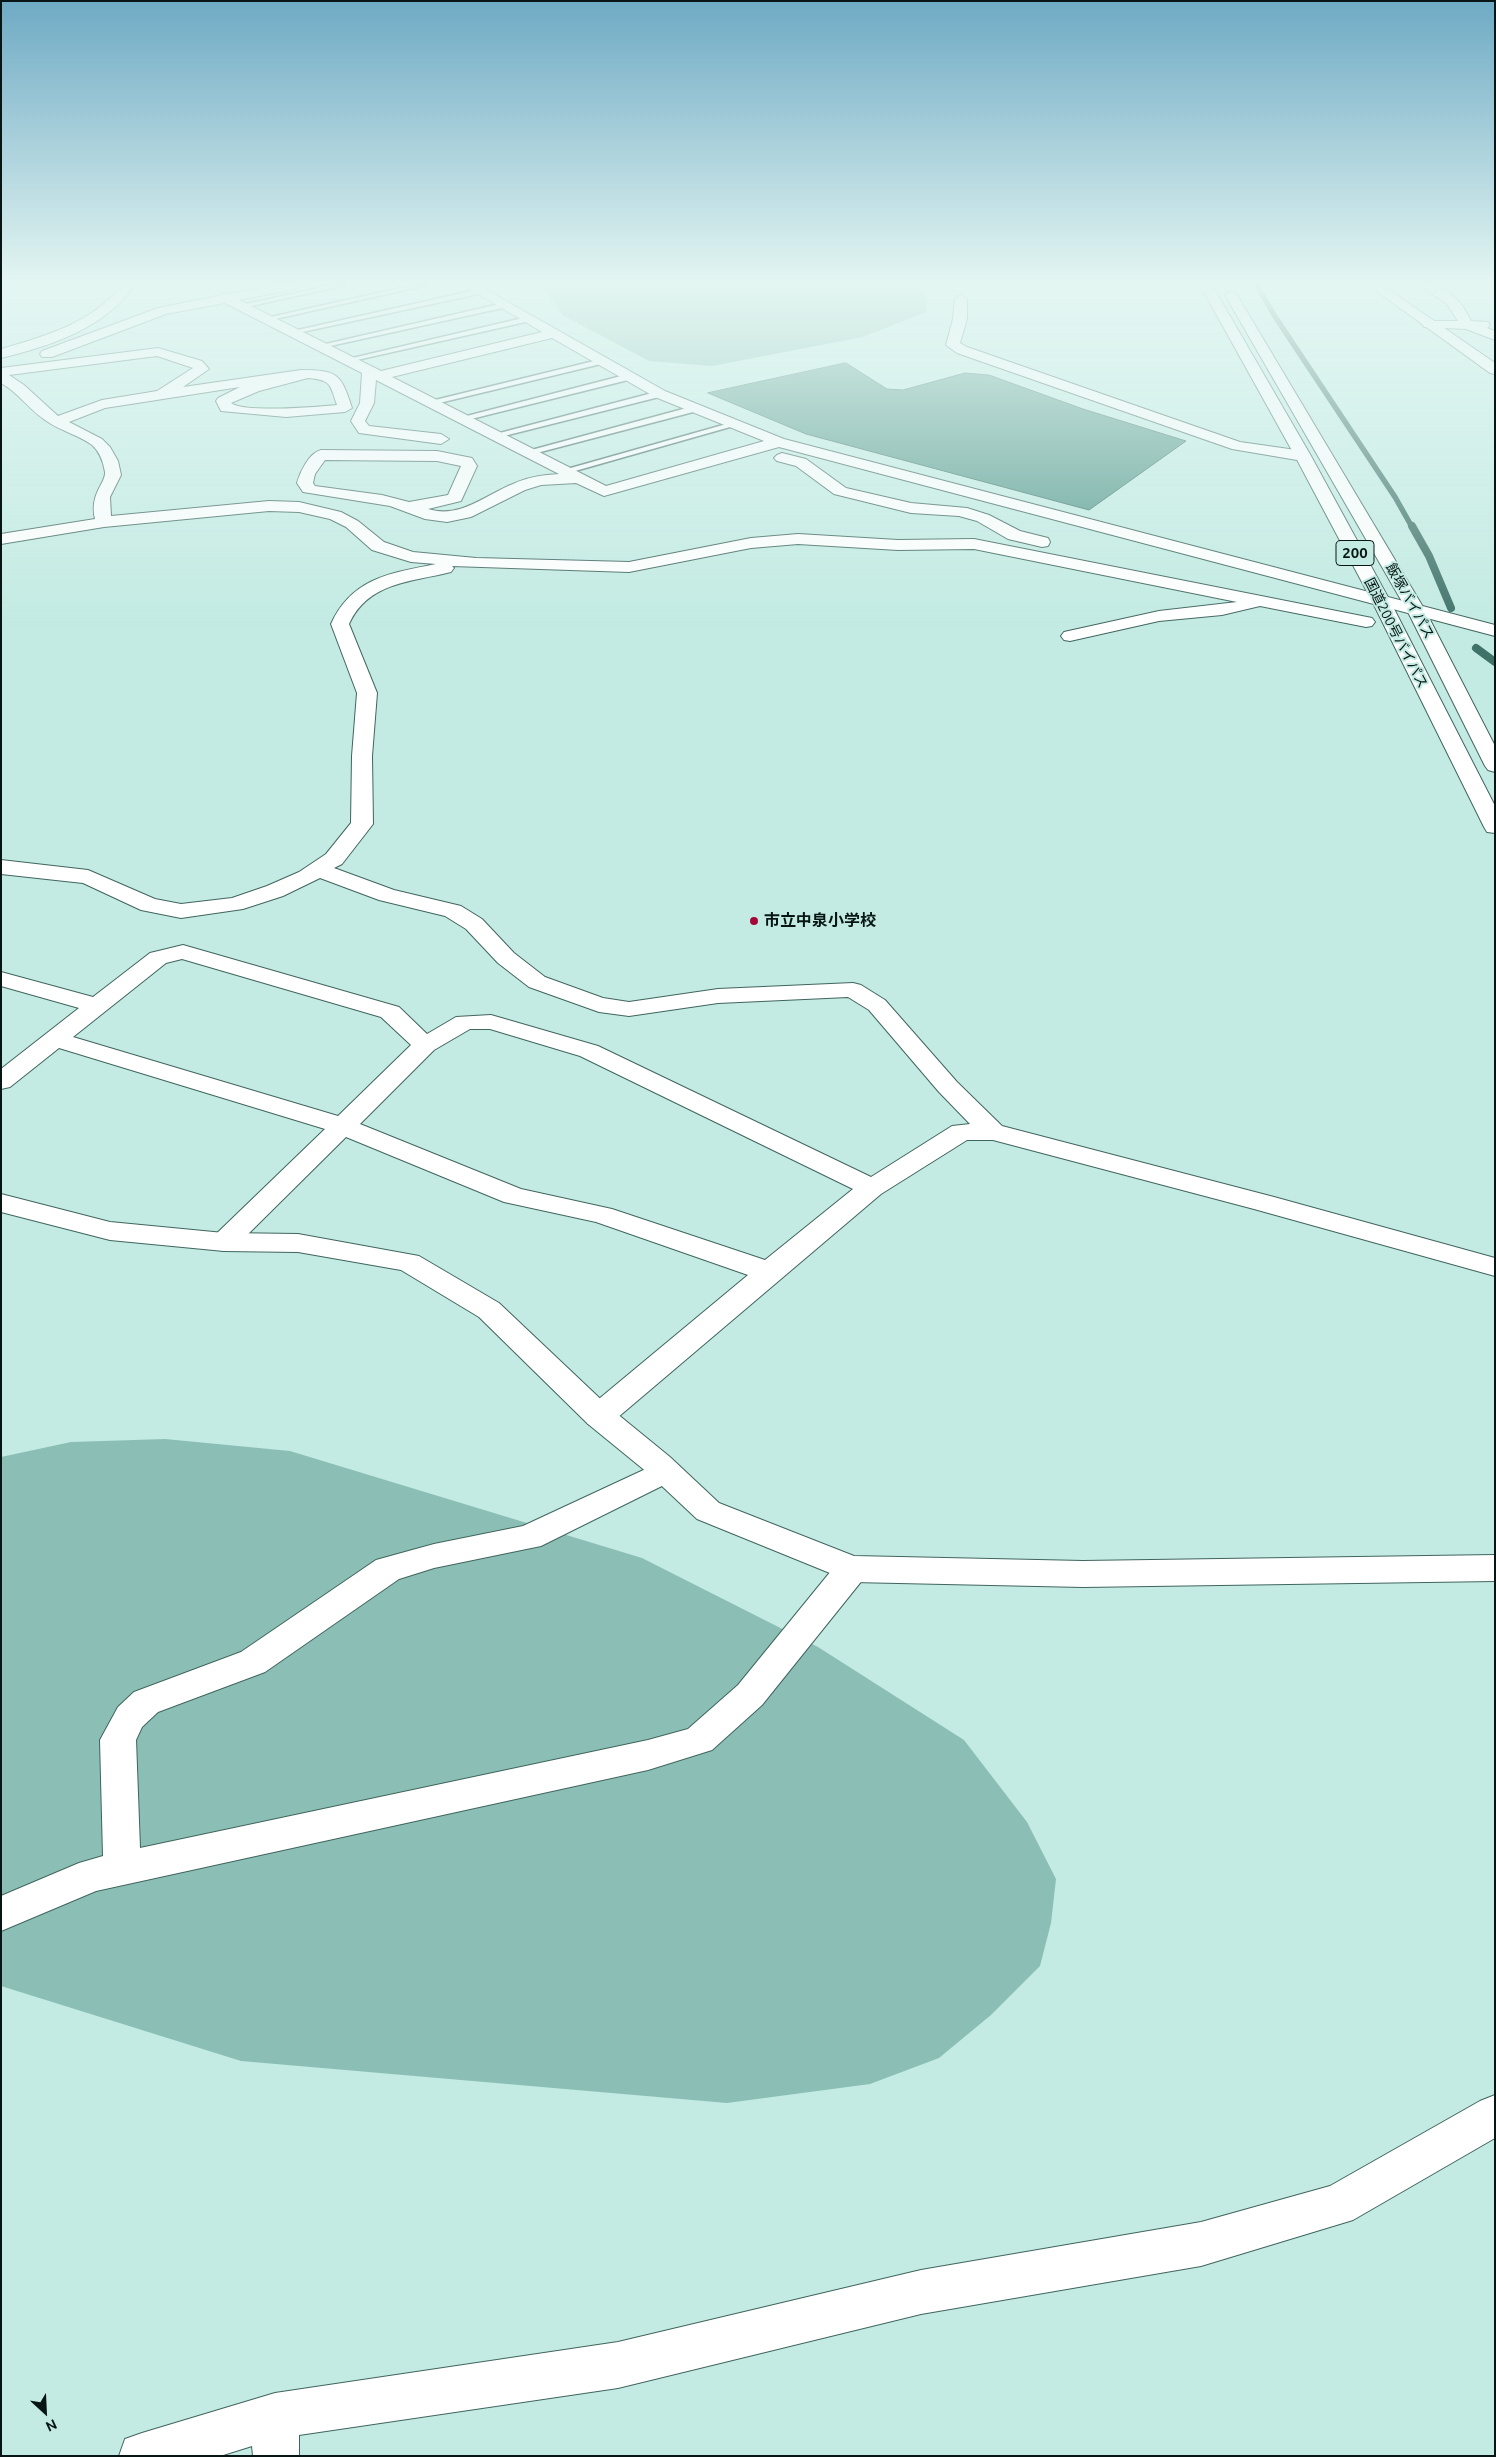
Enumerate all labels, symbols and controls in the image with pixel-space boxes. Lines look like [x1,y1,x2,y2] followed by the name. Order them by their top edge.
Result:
[1336,540,1374,566] road number: 200
[1382,560,1438,642] street label: 飯塚バイパス
[1361,575,1431,691] street label: 国道200号バイパス
[764,911,876,931] place label: 市立中泉小学校
[748,915,760,927] marker: 市立中泉小学校
[20,2387,70,2437] north arrow
[43,2416,59,2435] text: N

